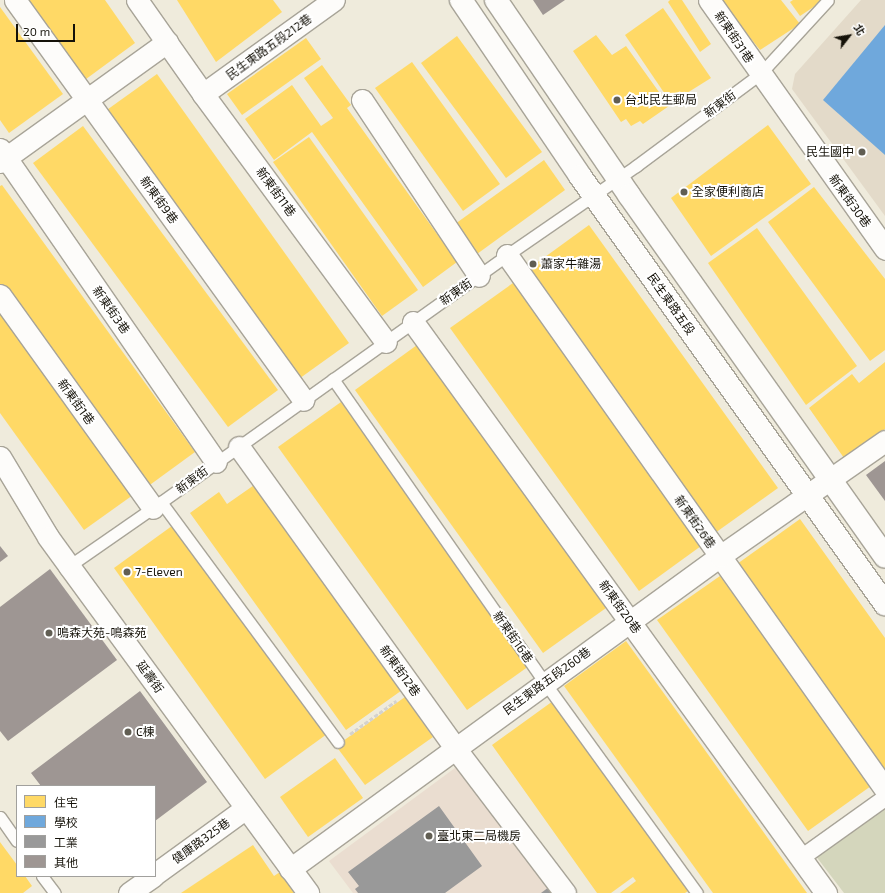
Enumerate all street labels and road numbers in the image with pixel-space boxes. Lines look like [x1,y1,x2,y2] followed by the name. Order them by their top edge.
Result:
[711,8,757,66] street label: 新東街31巷
[223,11,315,83] street label: 民生東路五段212巷
[701,87,739,121] street label: 新東街
[253,164,299,220] street label: 新東街11巷
[826,172,874,230] street label: 新東街30巷
[137,174,181,226] street label: 新東街9巷
[644,270,698,338] street label: 民生東路五段
[437,276,475,308] street label: 新東街
[89,283,133,337] street label: 新東街3巷
[55,376,97,428] street label: 新東街1巷
[173,464,211,496] street label: 新東街
[671,493,719,551] street label: 新東街26巷
[596,578,644,636] street label: 新東街20巷
[490,608,536,666] street label: 新東街16巷
[377,643,423,699] street label: 新東街12巷
[500,644,594,718] street label: 民生東路五段260巷
[134,658,166,696] street label: 延壽街
[169,815,233,867] street label: 健康路325巷

